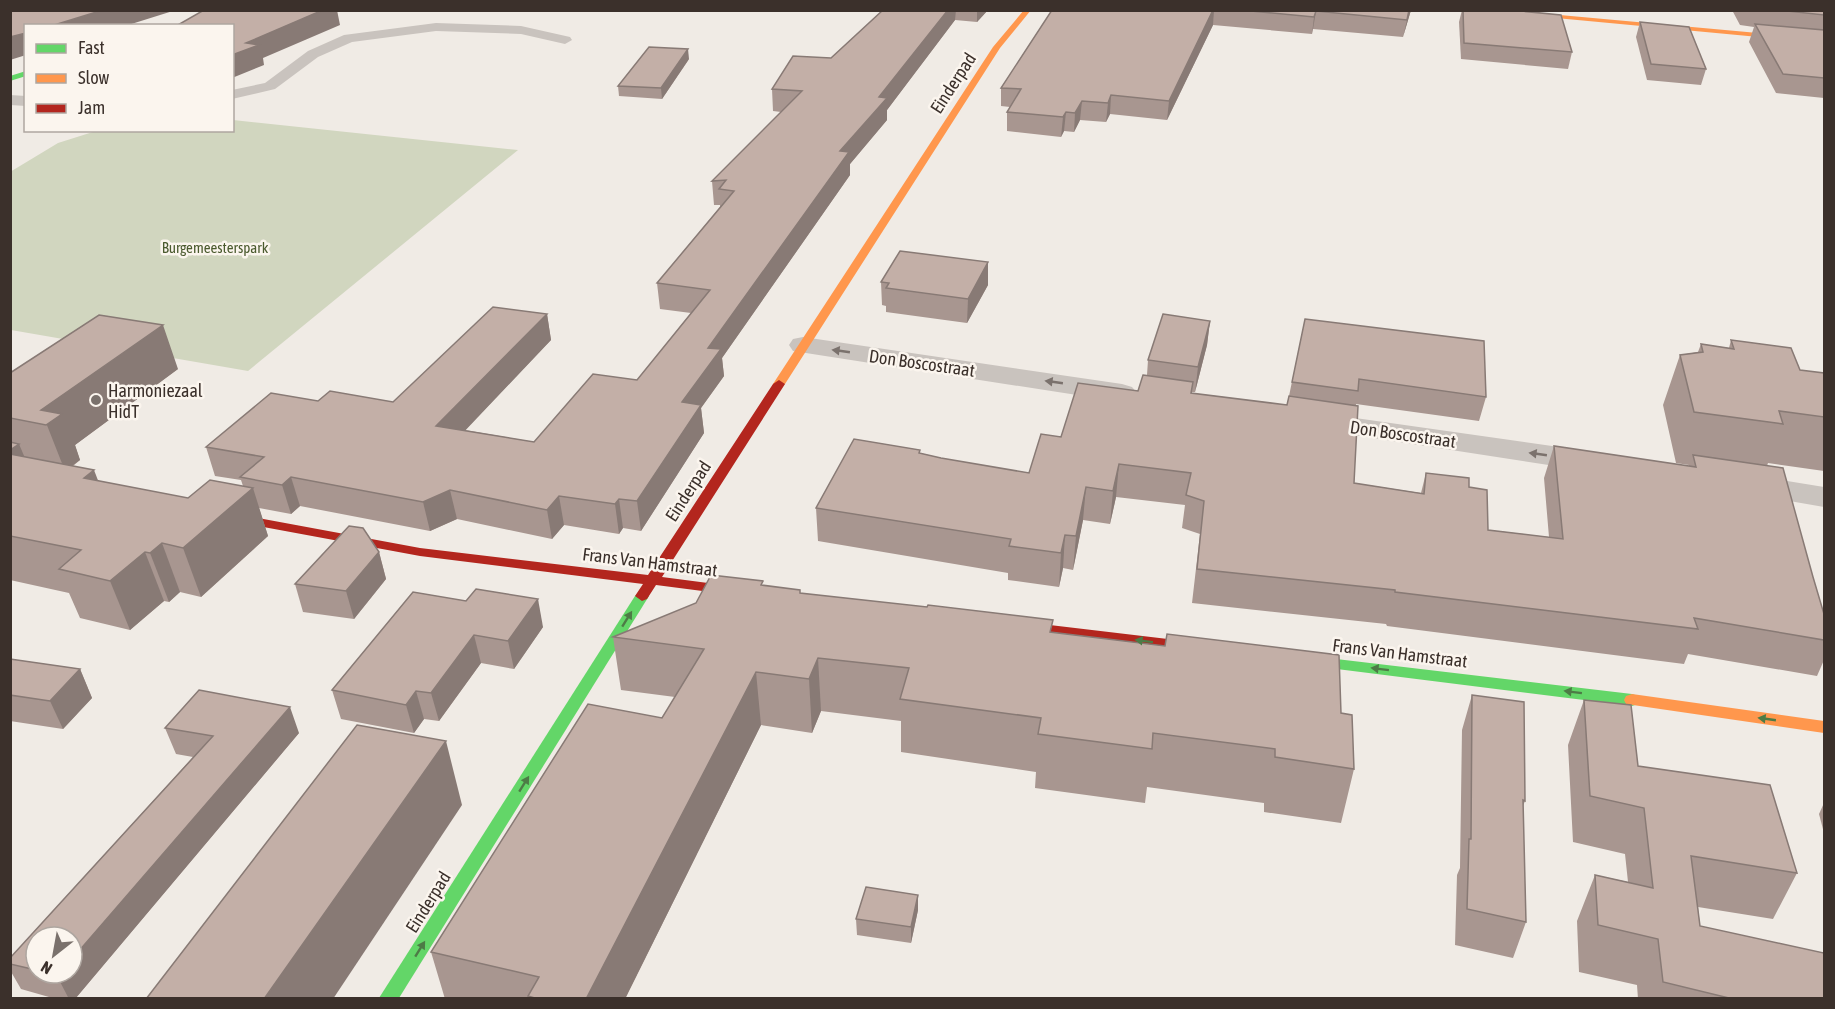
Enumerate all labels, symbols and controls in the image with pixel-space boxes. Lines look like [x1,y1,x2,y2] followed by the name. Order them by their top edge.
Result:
[24,24,234,132] legend
[78,37,105,58] text: Fast
[926,49,980,117] street label: Einderpad
[78,67,109,88] text: Slow
[78,97,105,118] text: Jam
[162,239,269,256] park label: Burgemeesterspark
[868,345,976,381] street label: Don Boscostraat
[831,346,850,355] one-way arrow
[1045,378,1064,387] one-way arrow
[108,380,203,422] place label: Harmoniezaal HidT
[89,393,103,407] marker: Harmoniezaal HidT
[1349,416,1457,452] street label: Don Boscostraat
[1529,450,1548,459] one-way arrow
[661,457,715,525] street label: Einderpad
[581,543,719,581] street label: Frans Van Hamstraat
[622,611,633,627] one-way arrow
[1331,634,1469,672] street label: Frans Van Hamstraat
[1135,636,1154,646] one-way arrow
[1370,664,1389,674] one-way arrow
[1564,687,1583,697] one-way arrow
[1757,714,1776,723] one-way arrow
[518,776,529,792] one-way arrow
[401,868,455,936] street label: Einderpad
[24,925,84,985] north arrow
[414,941,425,957] one-way arrow
[38,958,55,978] text: N

